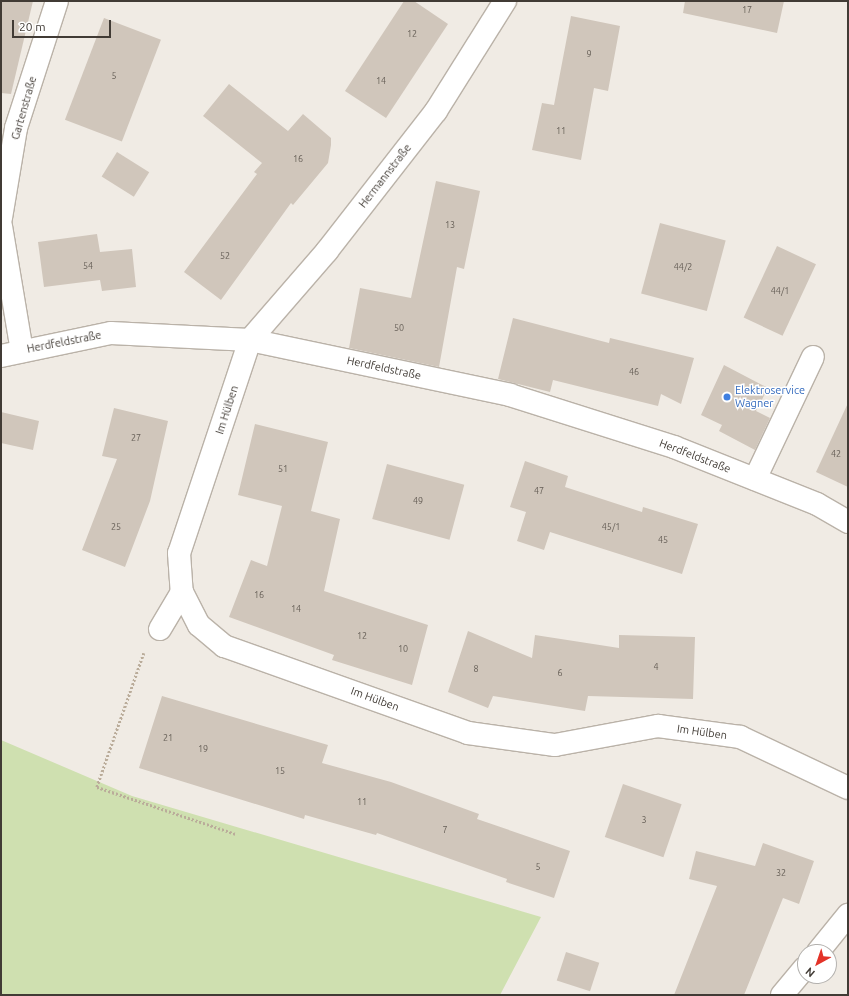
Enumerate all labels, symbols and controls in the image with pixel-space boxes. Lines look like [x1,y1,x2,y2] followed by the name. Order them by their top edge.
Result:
[742,5,752,15] house number: 17
[14,12,113,38] scale bar
[19,20,46,33] text: 20 m
[407,29,417,39] house number: 12
[586,49,592,59] house number: 9
[111,71,117,81] house number: 5
[9,75,39,141] street label: Gartenstraße
[376,76,386,86] house number: 14
[556,126,566,136] house number: 11
[356,142,414,210] street label: Hermannstraße
[293,154,303,164] house number: 16
[445,220,455,230] house number: 13
[220,251,230,261] house number: 52
[83,261,93,271] house number: 54
[674,262,692,272] house number: 44/2
[771,286,789,296] house number: 44/1
[394,323,404,333] house number: 50
[26,328,102,356] street label: Herdfeldstraße
[346,354,422,382] street label: Herdfeldstraße
[629,367,639,377] house number: 46
[213,384,241,436] street label: Im Hülben
[735,384,805,410] place label: Elektroservice Wagner
[722,392,732,402] marker: Elektroservice Wagner
[131,433,141,443] house number: 27
[657,436,733,476] street label: Herdfeldstraße
[831,449,841,459] house number: 42
[278,464,288,474] house number: 51
[534,486,544,496] house number: 47
[413,496,423,506] house number: 49
[111,522,121,532] house number: 25
[602,522,620,532] house number: 45/1
[658,535,668,545] house number: 45
[254,590,264,600] house number: 16
[291,604,301,614] house number: 14
[357,631,367,641] house number: 12
[398,644,408,654] house number: 10
[653,662,659,672] house number: 4
[473,664,479,674] house number: 8
[557,668,563,678] house number: 6
[349,684,401,714] street label: Im Hülben
[676,722,728,742] street label: Im Hülben
[163,733,173,743] house number: 21
[198,744,208,754] house number: 19
[275,766,285,776] house number: 15
[357,797,367,807] house number: 11
[641,815,647,825] house number: 3
[442,825,448,835] house number: 7
[535,862,541,872] house number: 5
[776,868,786,878] house number: 32
[797,944,837,984] north arrow
[803,965,817,980] text: N

